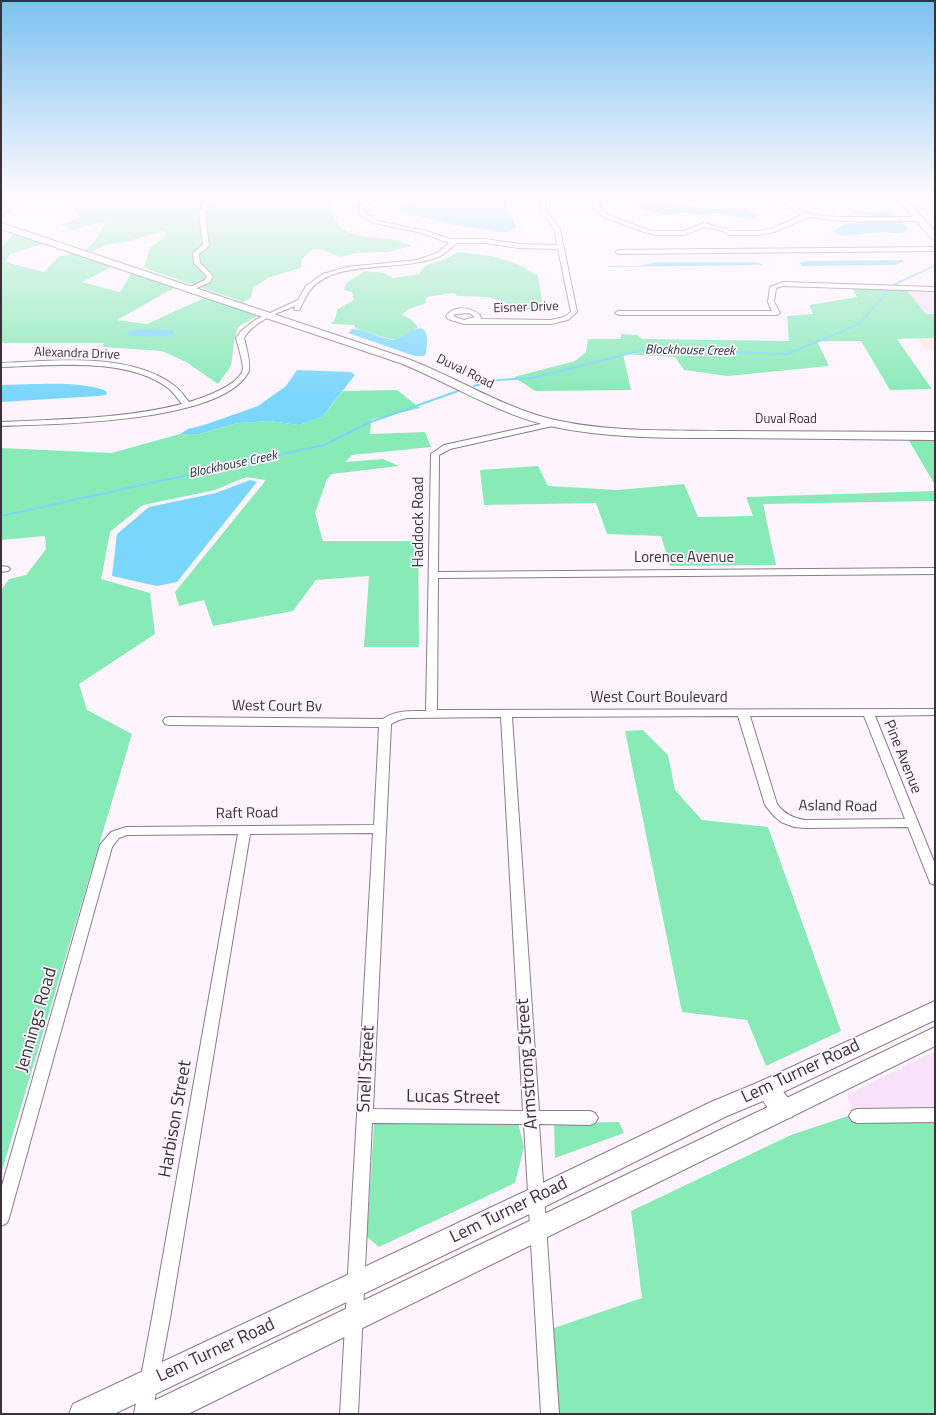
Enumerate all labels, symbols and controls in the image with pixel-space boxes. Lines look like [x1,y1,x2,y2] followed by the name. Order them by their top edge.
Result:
[493,299,559,317] street label: Eisner Drive
[645,342,735,360] water label: Blockhouse Creek
[34,345,120,363] street label: Alexandra Drive
[434,351,496,393] street label: Duval Road
[755,412,817,428] street label: Duval Road
[187,448,279,482] water label: Blockhouse Creek
[410,477,428,567] street label: Haddock Road
[634,549,734,567] street label: Lorence Avenue
[590,689,728,707] street label: West Court Boulevard
[232,697,322,717] street label: West Court Bv
[879,717,925,797] street label: Pine Avenue
[799,797,877,817] street label: Asland Road
[215,804,279,824] street label: Raft Road
[12,965,62,1075] street label: Jennings Road
[513,998,543,1130] street label: Armstrong Street
[354,1025,380,1113] street label: Snell Street
[738,1035,864,1109] street label: Lem Turner Road
[155,1059,197,1179] street label: Harbison Street
[406,1086,500,1110] street label: Lucas Street
[447,1173,571,1249] street label: Lem Turner Road
[153,1314,279,1388] street label: Lem Turner Road

